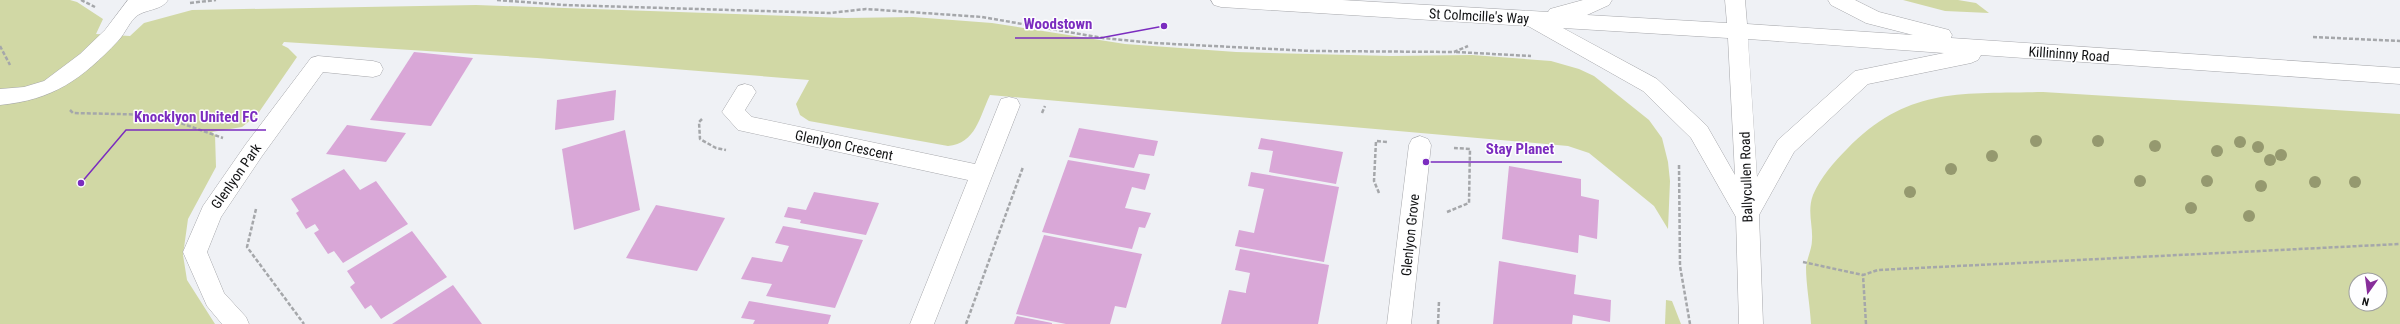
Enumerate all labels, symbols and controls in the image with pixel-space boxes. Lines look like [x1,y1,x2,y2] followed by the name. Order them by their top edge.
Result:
[1429,5,1530,27] street label: St Colmcille's Way
[1015,11,1100,38] callout: Woodstown
[1024,15,1092,33] text: Woodstown
[2028,43,2110,65] street label: Killininny Road
[126,103,266,130] callout: Knocklyon United FC
[134,108,258,126] text: Knocklyon United FC
[794,127,894,163] street label: Glenlyon Crescent
[1736,131,1756,223] street label: Ballycullen Road
[1478,135,1562,162] callout: Stay Planet
[208,140,265,212] street label: Glenlyon Park
[1486,140,1555,158] text: Stay Planet
[1398,193,1422,277] street label: Glenlyon Grove
[2348,272,2388,312] north arrow
[2361,294,2371,308] text: N

